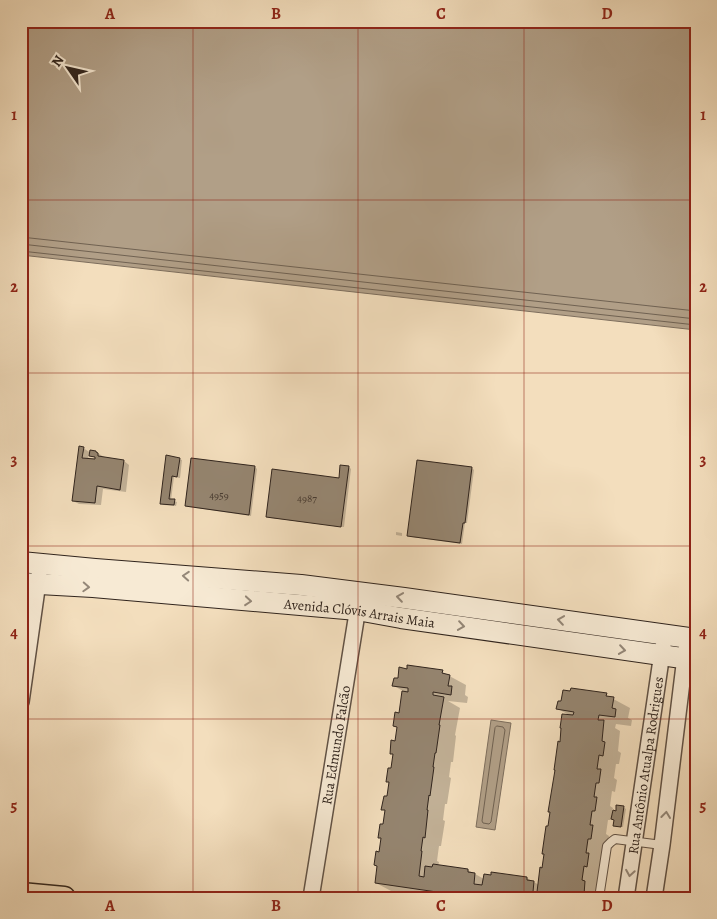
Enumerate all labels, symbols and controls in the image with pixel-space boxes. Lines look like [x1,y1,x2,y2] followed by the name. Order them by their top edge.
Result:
[104,3,116,25] text: A
[271,3,281,25] text: B
[436,3,446,25] text: C
[601,3,613,25] text: D
[42,42,92,92] north arrow
[47,51,68,71] text: N
[11,104,17,126] text: 1
[700,104,706,126] text: 1
[10,276,18,298] text: 2
[699,276,707,298] text: 2
[11,449,18,471] text: 3
[700,449,707,471] text: 3
[209,488,229,503] house number: 4959
[297,491,317,506] house number: 4987
[182,571,190,582] one-way arrow
[82,581,90,592] one-way arrow
[396,592,404,603] one-way arrow
[244,595,252,606] one-way arrow
[282,595,437,633] street label: Avenida Clóvis Arrais Maia
[557,615,565,625] one-way arrow
[457,621,465,631] one-way arrow
[10,622,18,644] text: 4
[699,622,707,644] text: 4
[618,644,626,654] one-way arrow
[624,675,668,856] street label: Rua Antônio Atualpa Rodrigues
[317,684,355,806] street label: Rua Edmundo Falcão
[11,795,18,817] text: 5
[700,795,707,817] text: 5
[660,810,671,818] one-way arrow
[625,870,636,878] one-way arrow
[104,895,116,917] text: A
[271,895,281,917] text: B
[436,895,446,917] text: C
[601,895,613,917] text: D

